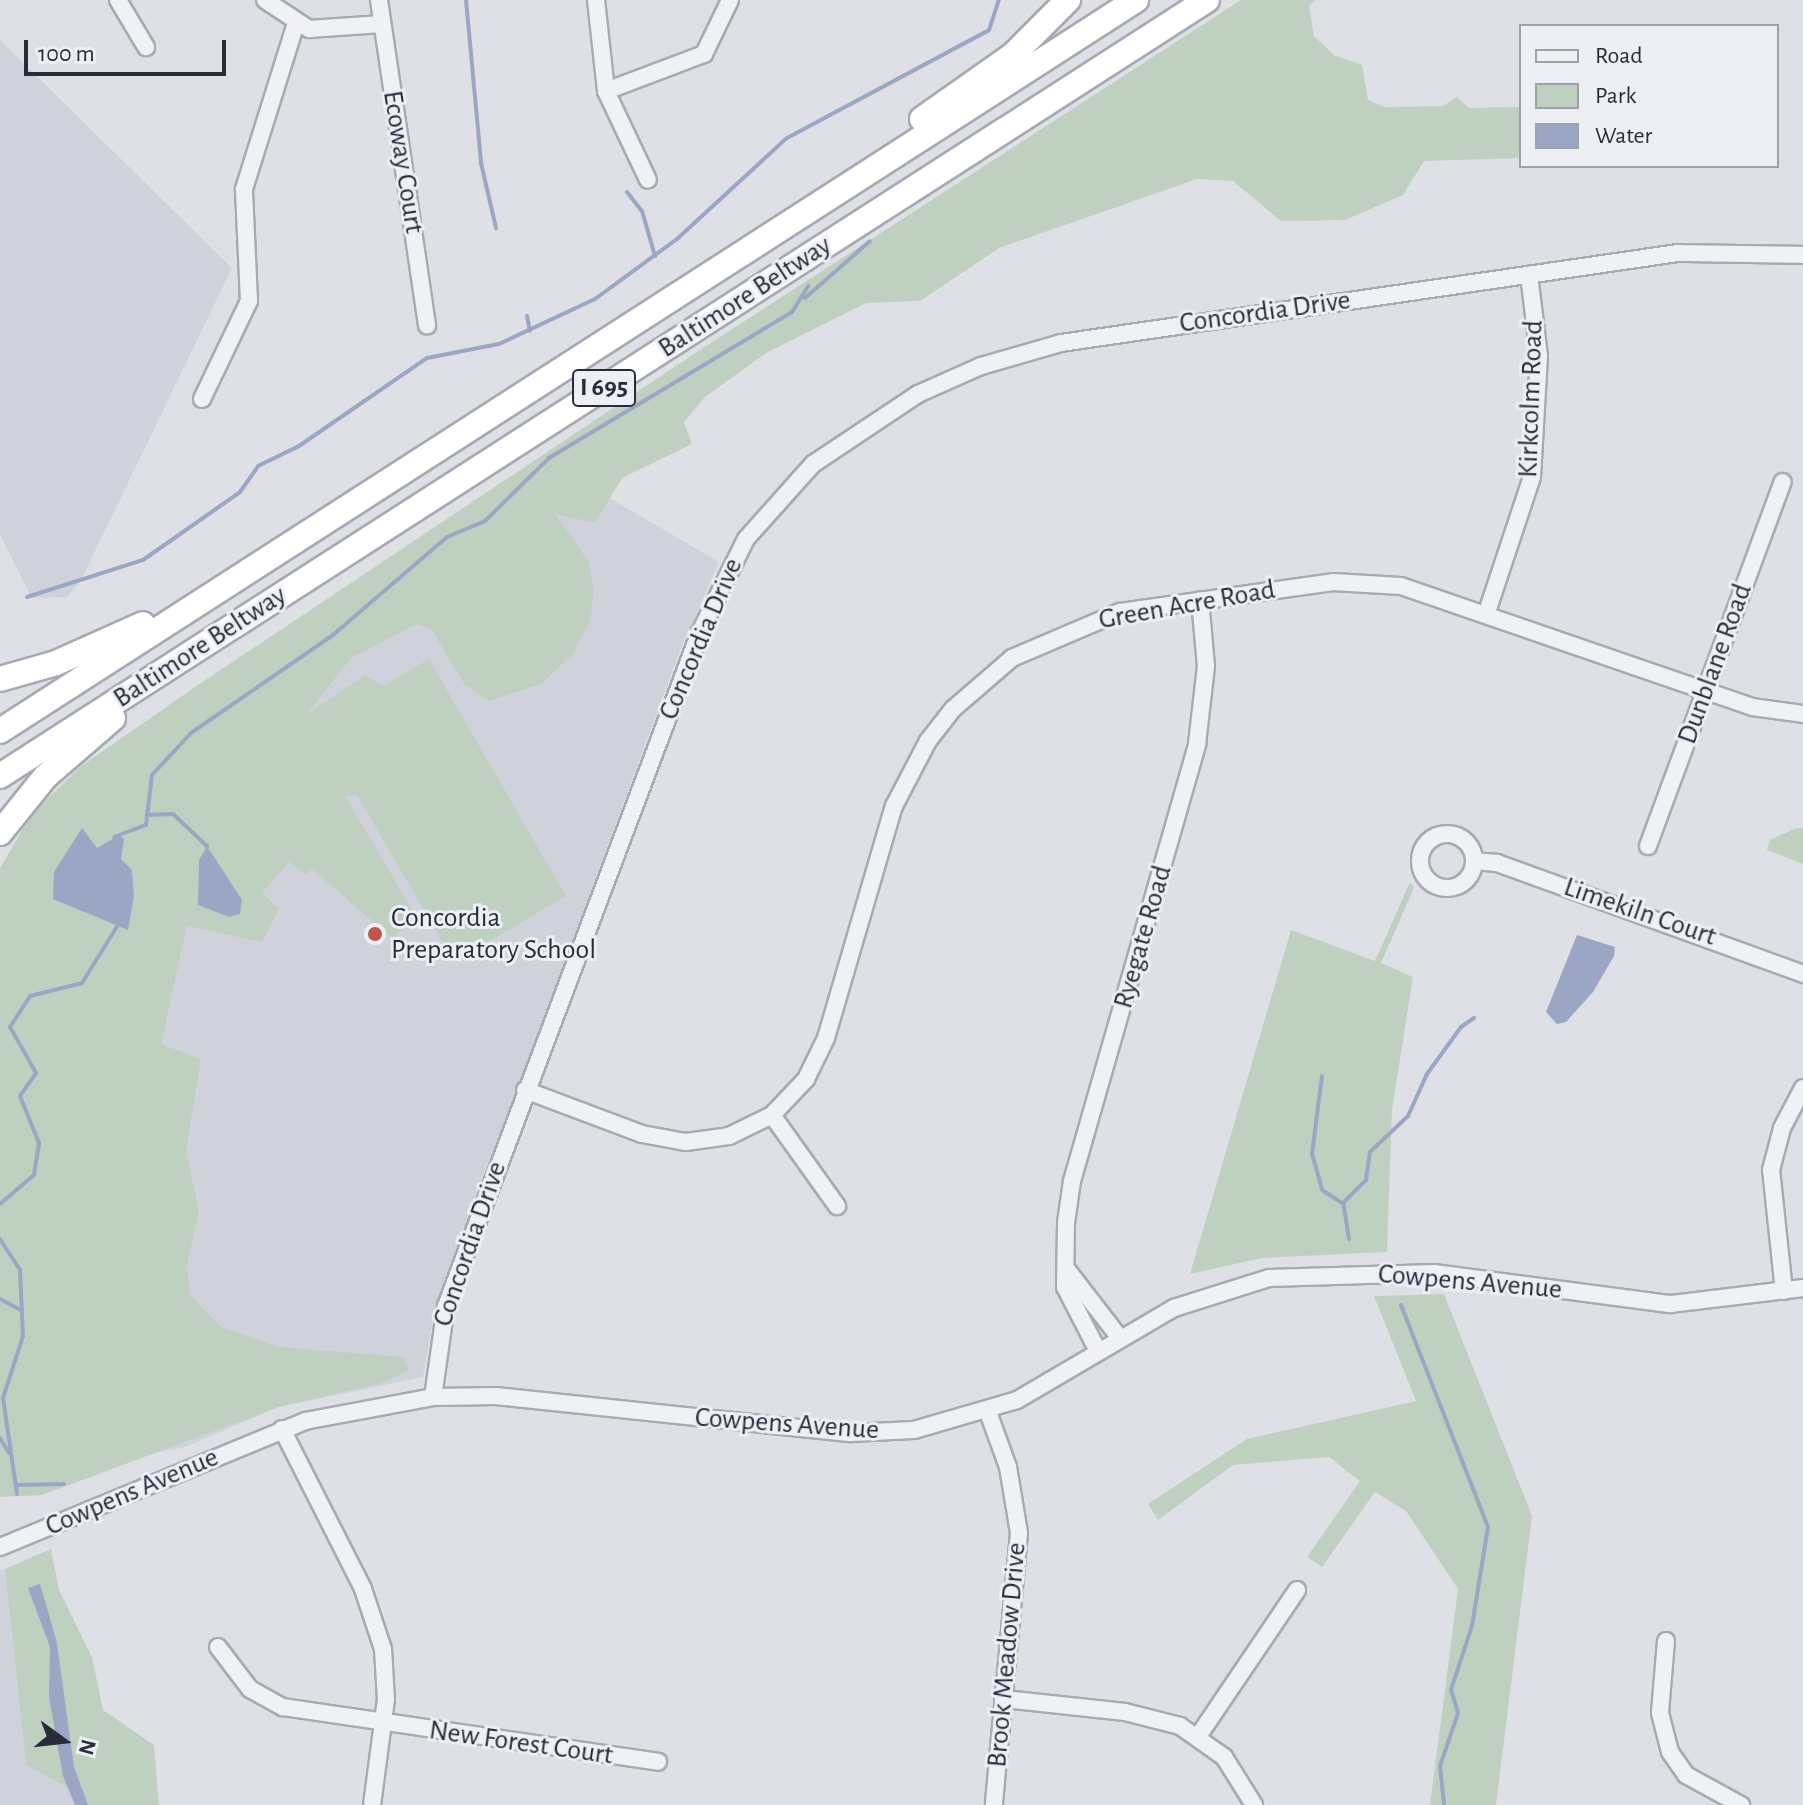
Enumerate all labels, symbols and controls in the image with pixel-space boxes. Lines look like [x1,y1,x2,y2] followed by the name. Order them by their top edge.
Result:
[28,24,230,74] scale bar
[1519,24,1779,168] legend
[38,42,95,66] text: 100 m
[1595,44,1643,68] text: Road
[1595,84,1636,108] text: Park
[375,88,431,236] street label: Ecoway Court
[1595,124,1652,148] text: Water
[652,229,838,365] street label: Baltimore Beltway
[1177,283,1353,341] street label: Concordia Drive
[1511,320,1551,478] street label: Kirkcolm Road
[572,366,636,410] road number: I 695
[652,553,750,725] street label: Concordia Drive
[1096,573,1278,637] street label: Green Acre Road
[107,579,293,715] street label: Baltimore Beltway
[1670,579,1760,749] street label: Dunblane Road
[1107,862,1179,1012] street label: Ryegate Road
[1559,870,1721,954] street label: Limekiln Court
[391,901,596,967] place label: Concordia Preparatory School
[366,925,384,943] marker: Concordia Preparatory School
[426,1157,514,1331] street label: Concordia Drive
[1377,1257,1563,1307] street label: Cowpens Avenue
[694,1401,880,1447] street label: Cowpens Avenue
[41,1441,223,1543] street label: Cowpens Avenue
[980,1541,1034,1769] street label: Brook Meadow Drive
[24,1701,104,1781] north arrow
[427,1713,615,1773] street label: New Forest Court
[75,1737,100,1757] text: N

